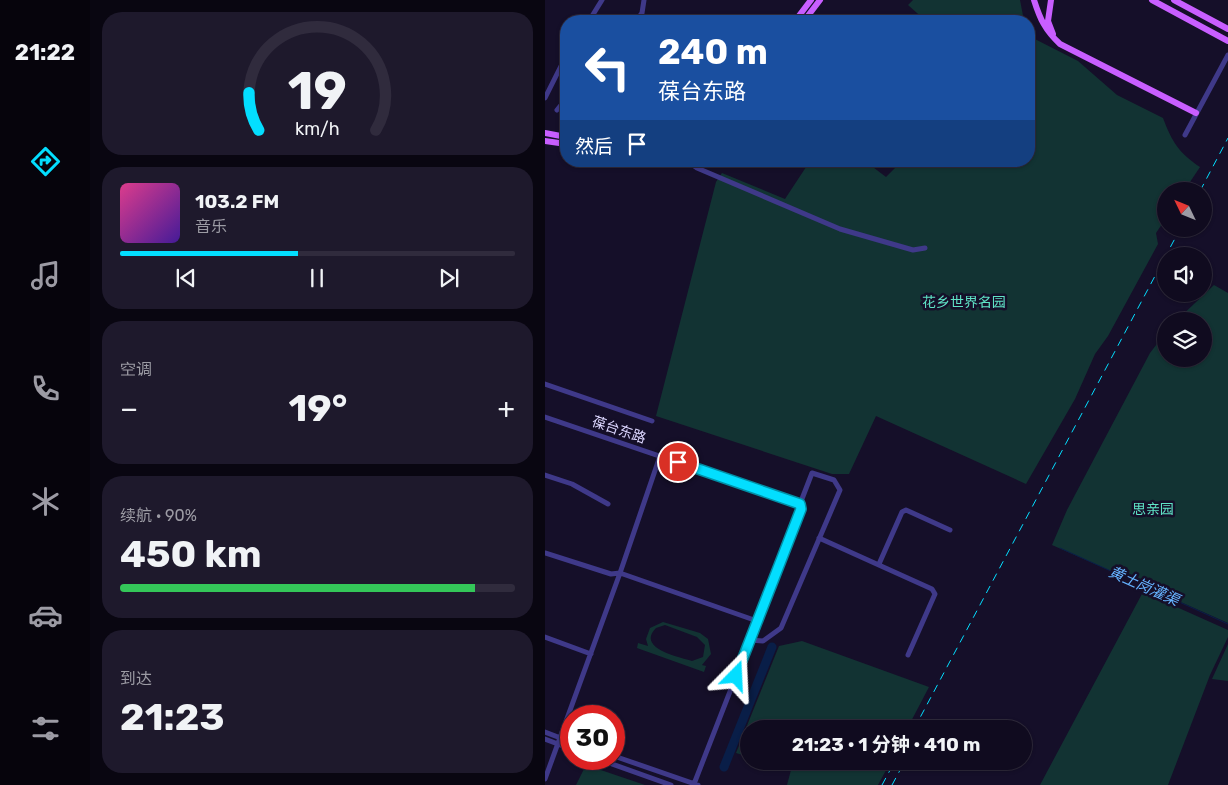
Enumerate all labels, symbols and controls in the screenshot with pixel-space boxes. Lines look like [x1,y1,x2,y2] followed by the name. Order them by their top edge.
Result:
[658,31,768,73] text: 240 m
[575,35,640,100] icon: left
[15,39,75,66] text: 21:22
[288,60,347,122] text: 19
[658,78,746,105] text: 葆台东路
[295,118,340,139] text: km/h
[623,130,651,158] icon: arrive
[575,135,613,158] text: 然后
[28,144,63,179] icon: directions
[1157,182,1213,238] north arrow
[1157,182,1212,367] map controls
[195,190,279,213] text: 103.2 FM
[195,217,227,236] text: 音乐
[1157,247,1212,302] button: sound
[28,258,63,293] icon: music
[172,264,200,292] icon: previous
[303,264,331,292] icon: pause
[435,264,463,292] icon: next
[922,294,1006,311] park label: 花乡世界名园
[1157,312,1212,367] button: layers
[120,360,152,379] text: 空调
[28,371,63,406] icon: phone
[288,385,347,431] text: 19°
[120,392,138,425] text: −
[498,392,515,425] text: +
[590,413,648,447] street label: 葆台东路
[657,441,699,483] pin
[664,448,692,476] icon: arrive
[28,484,63,519] icon: climate
[1132,501,1174,518] park label: 思亲园
[120,506,197,525] text: 续航 · 90%
[120,531,261,577] text: 450 km
[1106,563,1184,610] water label: 黄土岗灌渠
[28,598,63,633] icon: car
[709,649,761,701] position arrow
[120,669,152,688] text: 到达
[120,694,224,740] text: 21:23
[560,705,625,770] speed limit sign: 30
[28,711,63,746] icon: filters
[792,733,980,756] text: 21:23 · 1 分钟 · 410 m

